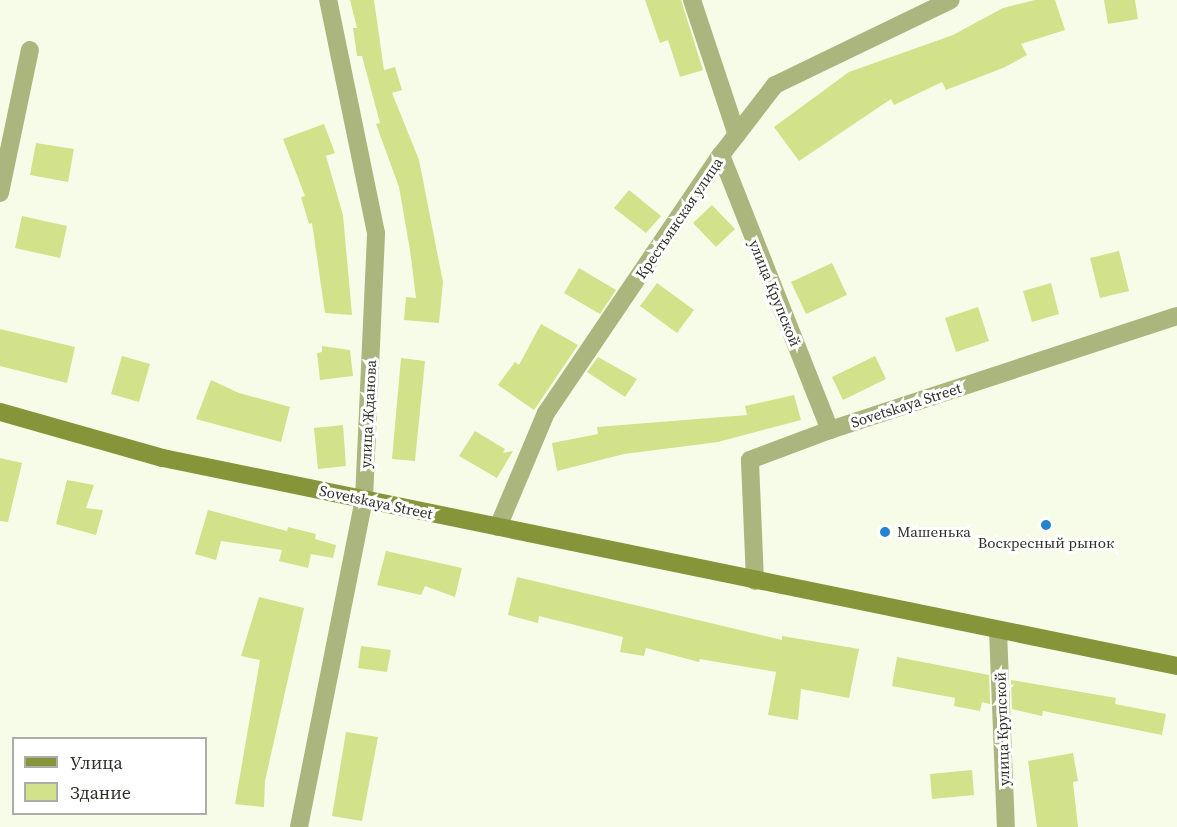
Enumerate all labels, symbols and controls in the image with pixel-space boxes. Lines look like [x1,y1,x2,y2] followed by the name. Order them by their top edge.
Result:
[632,154,726,282] street label: Крестьянская улица
[745,237,805,349] street label: улица Крупской
[356,359,380,469] street label: улица Жданова
[848,379,964,431] street label: Sovetskaya Street
[318,481,434,523] street label: Sovetskaya Street
[1039,518,1053,532] marker: Воскресный рынок
[897,523,971,541] place label: Машенька
[878,525,892,539] marker: Машенька
[978,534,1114,552] place label: Воскресный рынок
[991,672,1013,786] street label: улица Крупской
[12,737,207,815] legend
[70,750,123,775] text: Улица
[70,780,131,805] text: Здание

